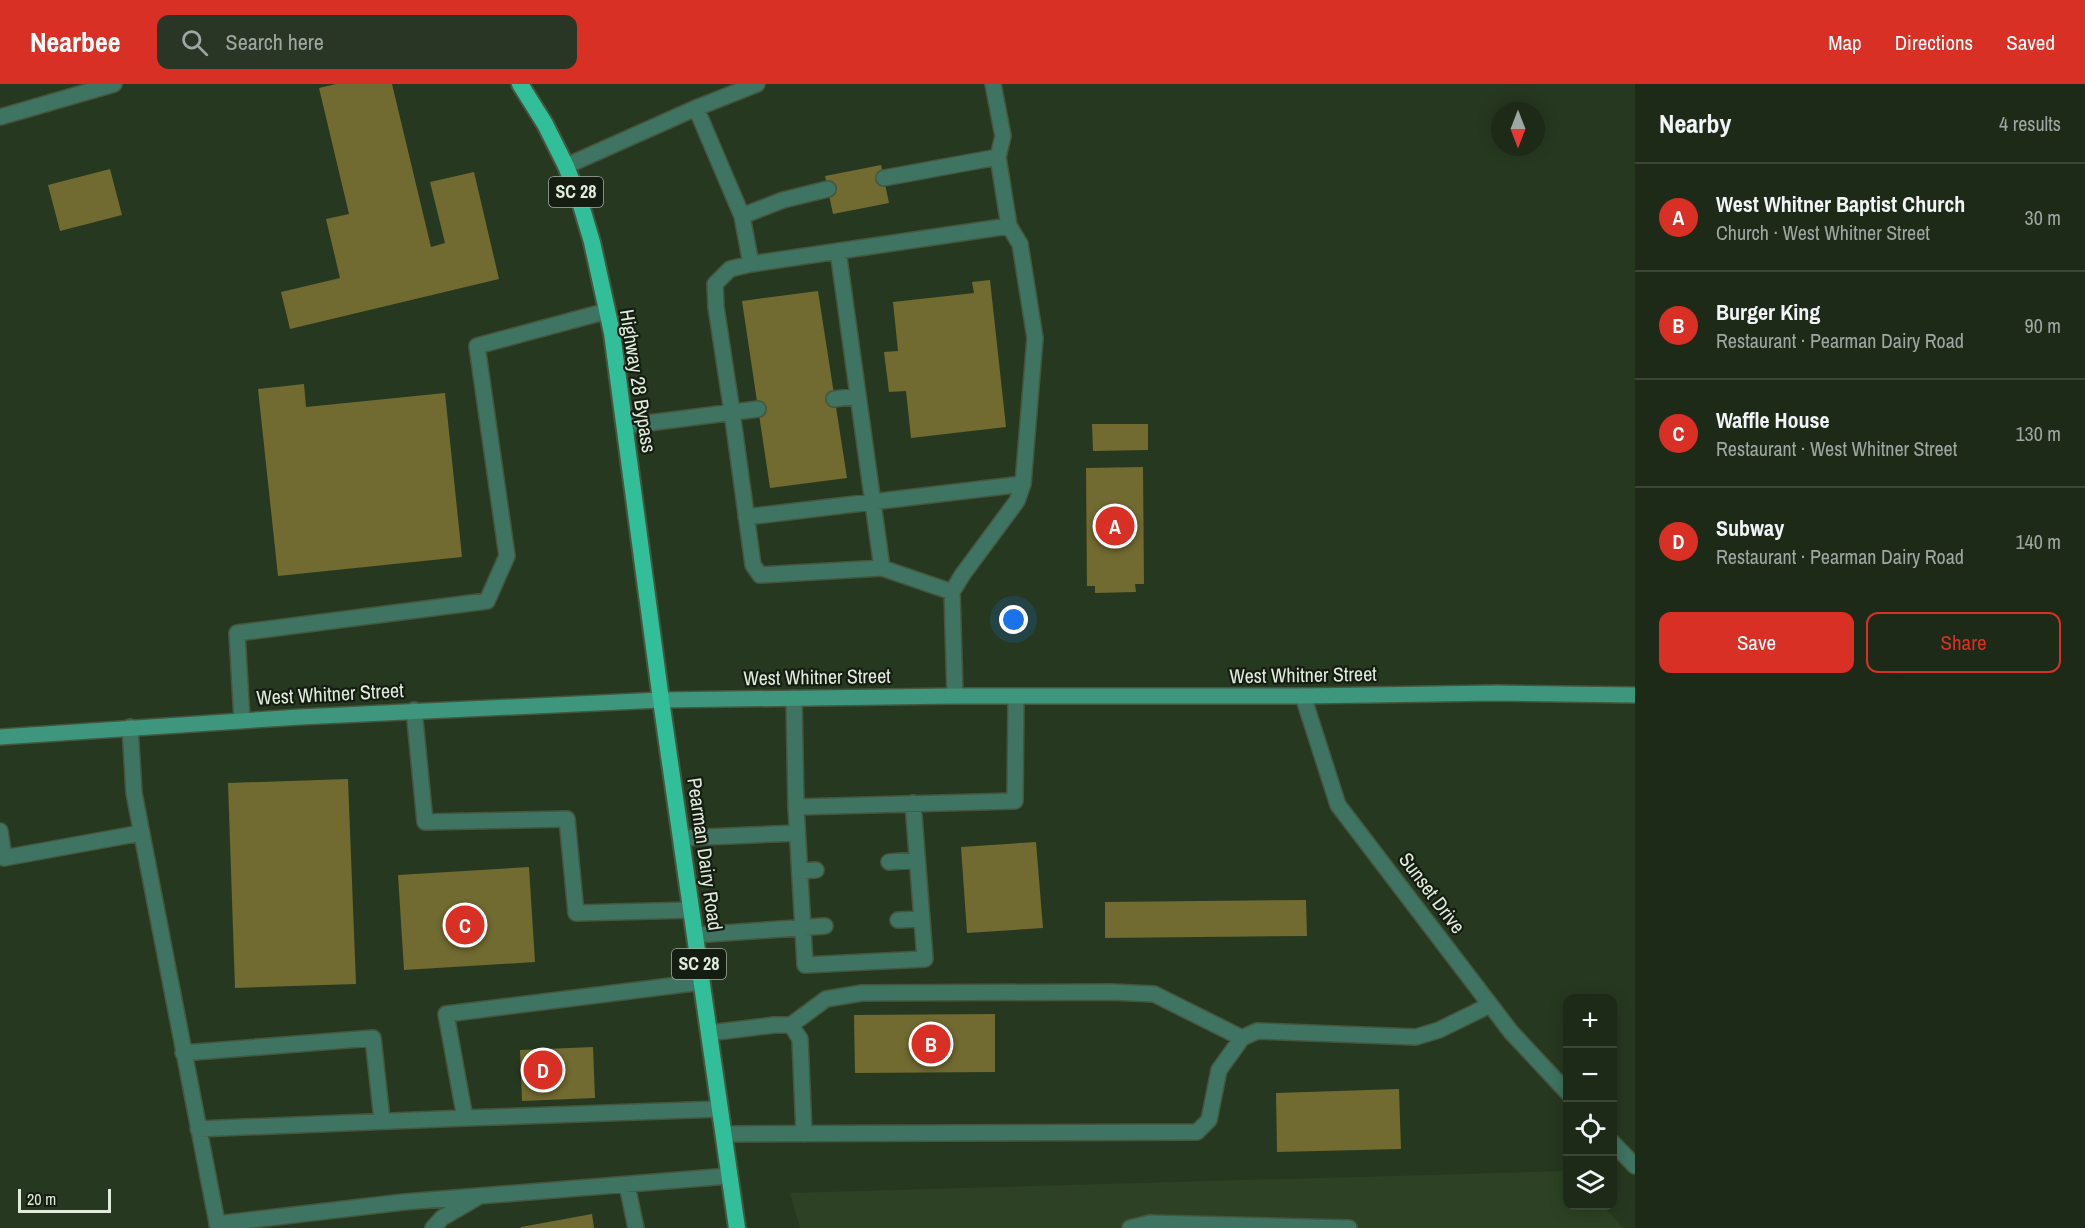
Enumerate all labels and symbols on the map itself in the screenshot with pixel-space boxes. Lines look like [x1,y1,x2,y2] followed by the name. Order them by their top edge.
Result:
[1491,102,1545,156] north arrow
[549,177,603,207] road number: SC 28
[614,307,663,455] street label: Highway 28 Bypass
[1096,504,1134,548] pin: A
[999,605,1028,634] your location
[1229,660,1377,689] street label: West Whitner Street
[743,662,891,691] street label: West Whitner Street
[256,676,405,711] street label: West Whitner Street
[681,776,730,932] street label: Pearman Dairy Road
[1393,847,1472,939] street label: Sunset Drive
[446,902,484,948] pin: C
[672,949,726,979] road number: SC 28
[912,1022,950,1066] pin: B
[524,1048,562,1092] pin: D
[18,1186,111,1214] scale bar

